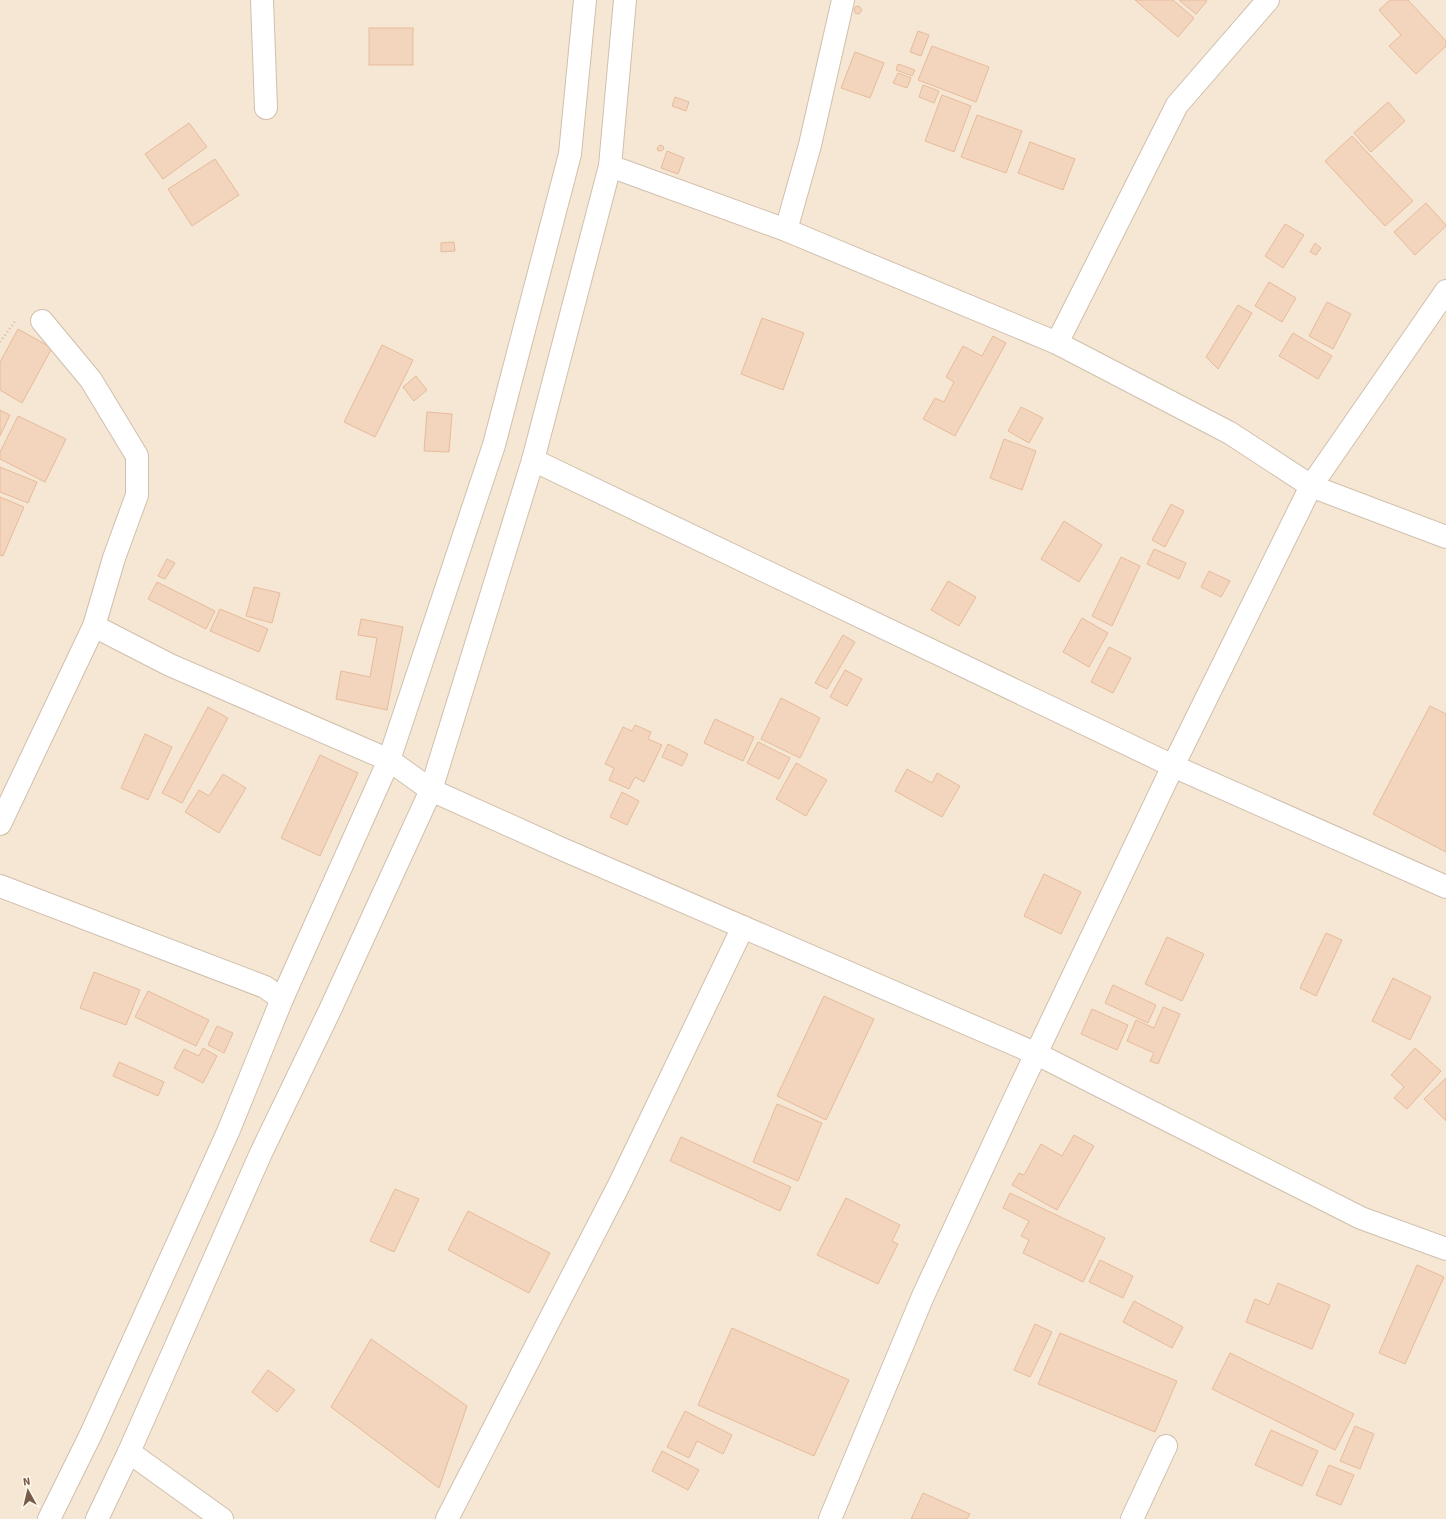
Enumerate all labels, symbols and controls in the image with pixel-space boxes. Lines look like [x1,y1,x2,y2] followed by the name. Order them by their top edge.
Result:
[8,1471,48,1511] north arrow
[22,1474,31,1490] text: N

